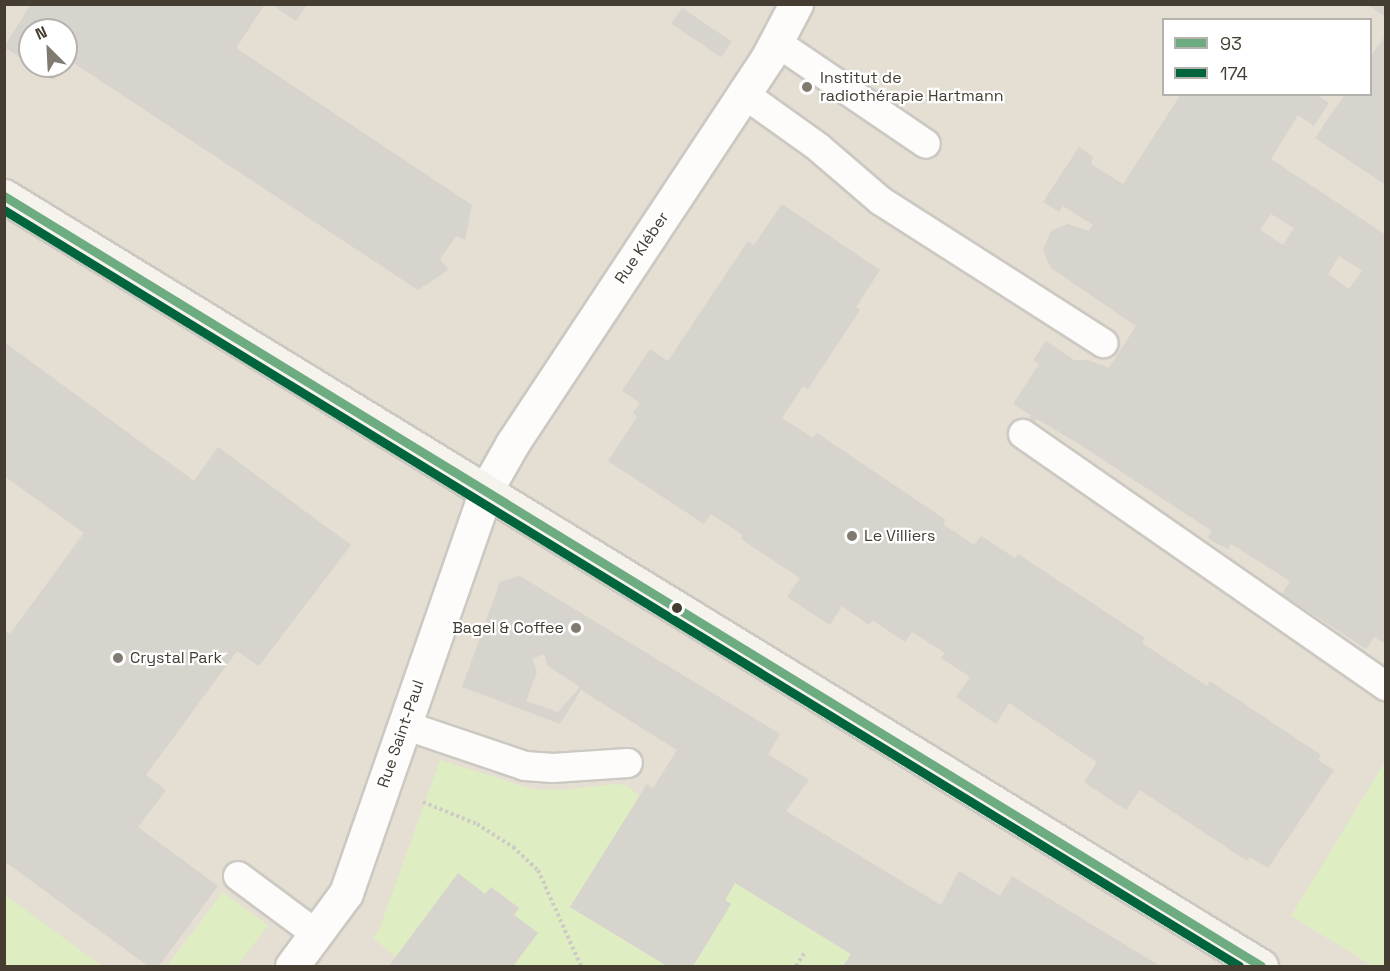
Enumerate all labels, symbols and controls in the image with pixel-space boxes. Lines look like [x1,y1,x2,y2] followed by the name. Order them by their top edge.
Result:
[18,18,78,78] north arrow
[1162,18,1372,96] legend
[32,21,50,45] text: N
[1220,32,1242,55] text: 93
[1220,62,1248,85] text: 174
[820,68,1004,106] place label: Institut de radiothérapie Hartmann
[798,78,816,96] marker: Institut de radiothérapie Hartmann
[611,208,673,288] street label: Rue Kléber
[864,526,936,546] place label: Le Villiers
[845,529,859,543] marker: Le Villiers
[671,602,683,614] unlabelled marker
[452,618,564,638] place label: Bagel & Coffee
[569,621,583,635] marker: Bagel & Coffee
[130,648,222,668] place label: Crystal Park
[111,651,125,665] marker: Crystal Park
[374,678,428,790] street label: Rue Saint-Paul

